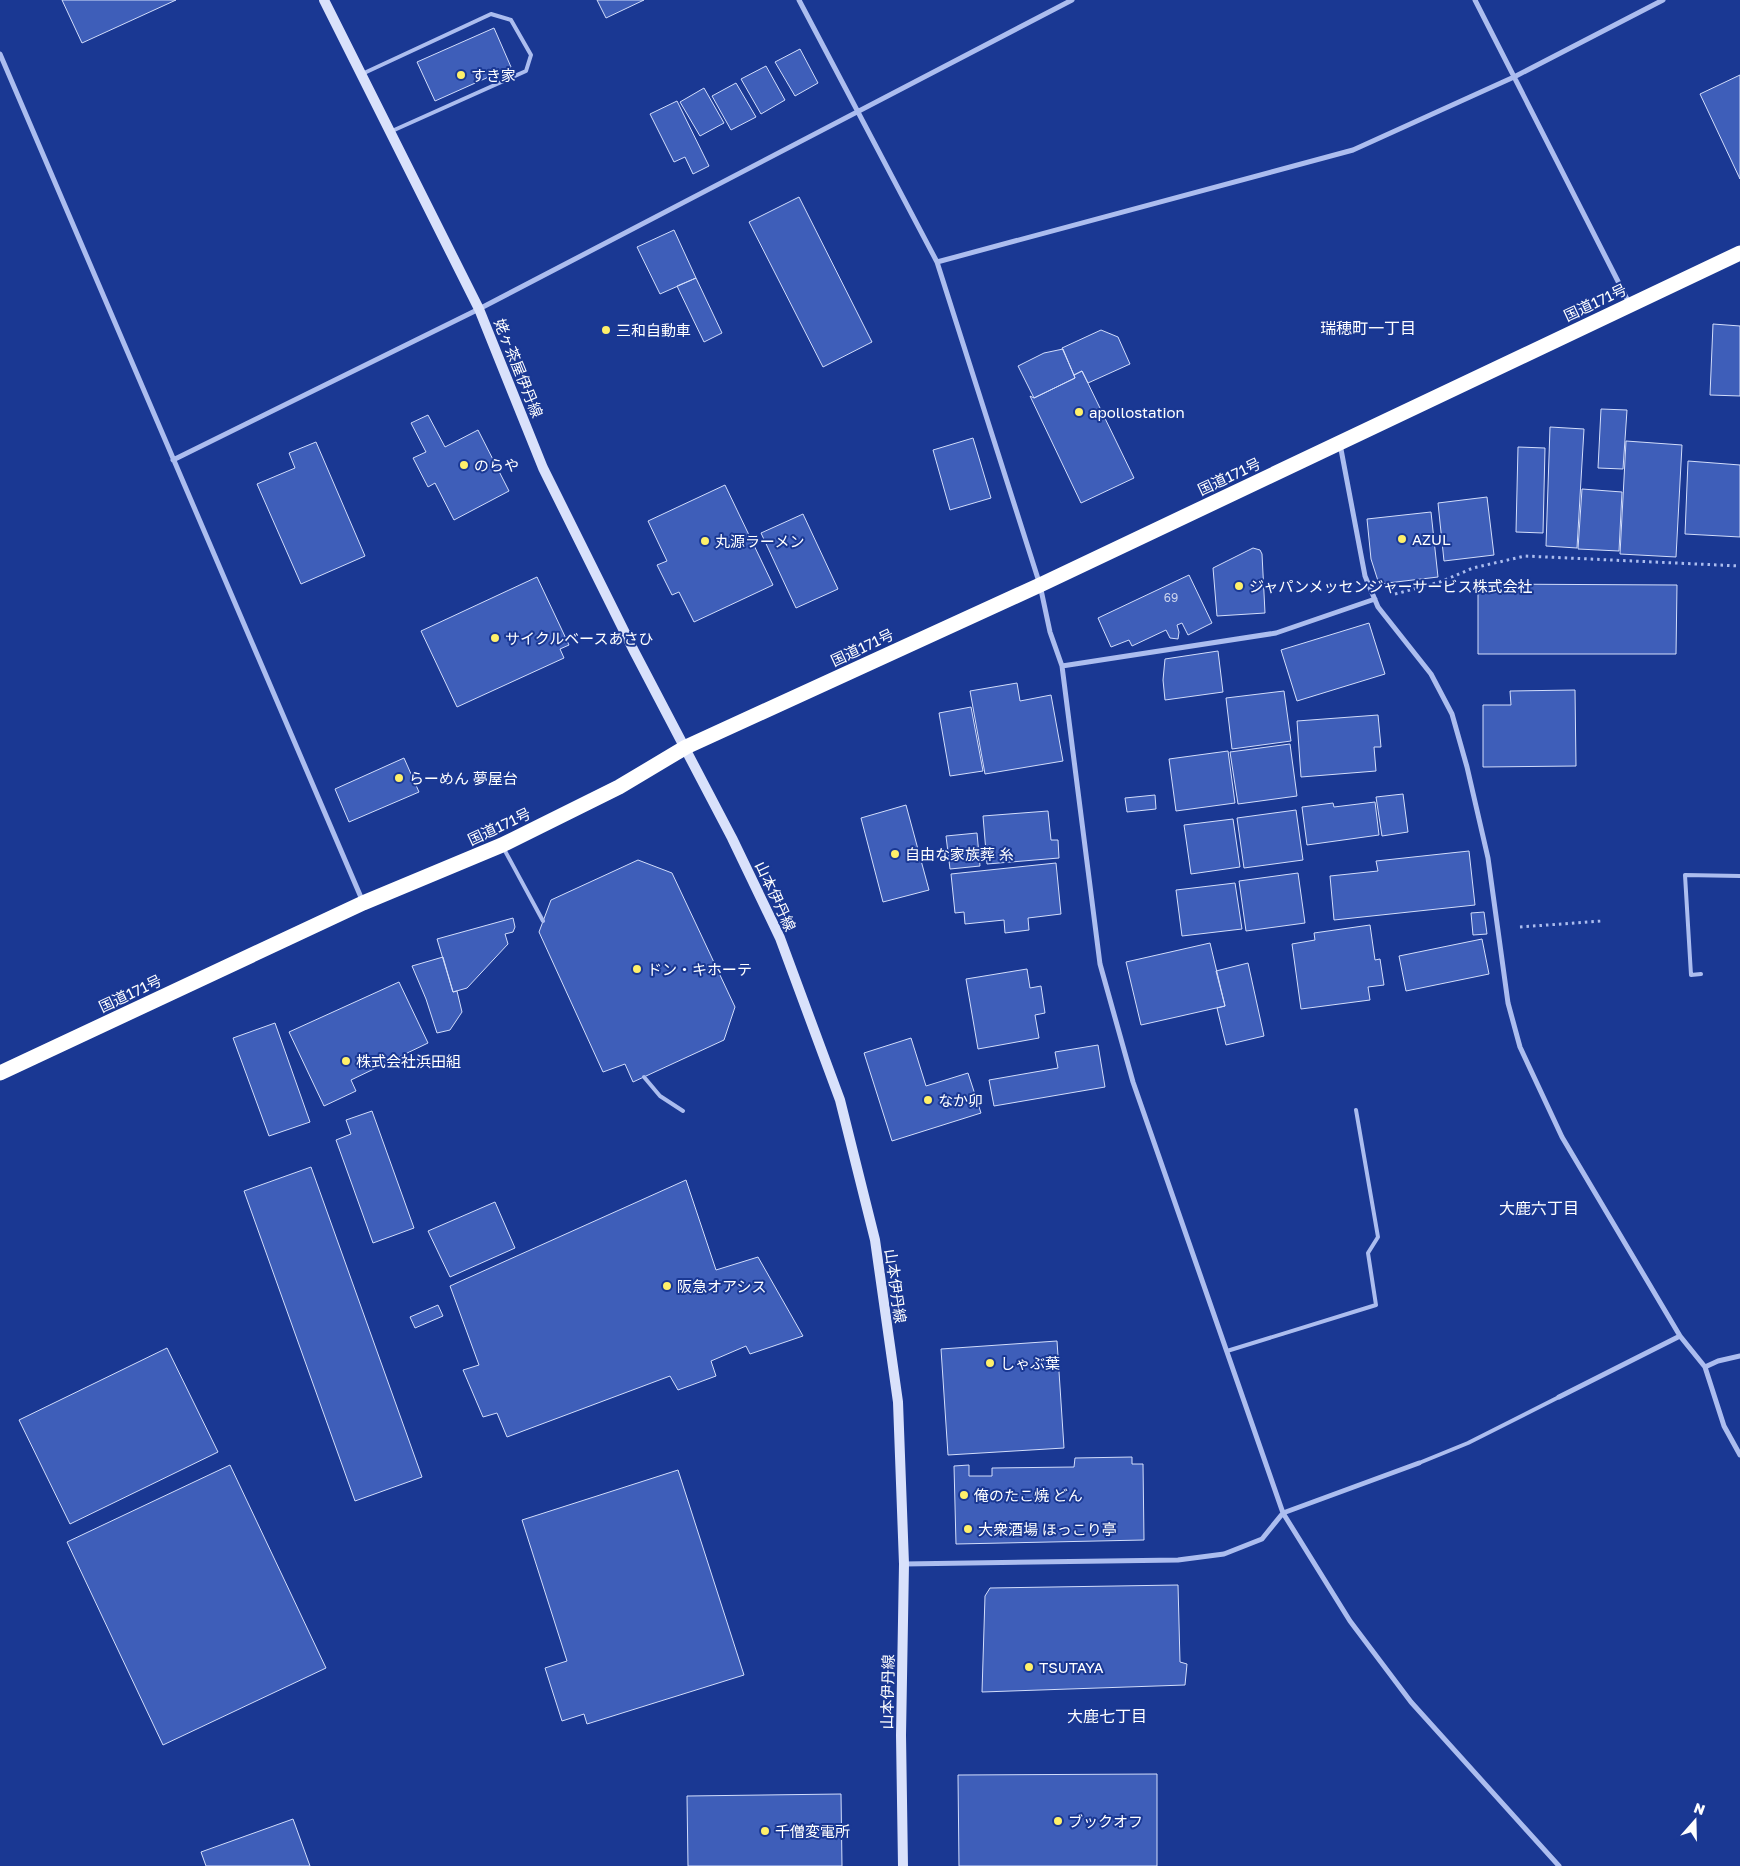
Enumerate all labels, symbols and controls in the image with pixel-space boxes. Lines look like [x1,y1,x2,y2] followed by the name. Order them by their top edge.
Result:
[471,66,516,84] place label: すき家
[455,69,467,81] marker: すき家
[1561,280,1629,324] street label: 国道171号
[491,316,547,420] street label: 姥ヶ茶屋伊丹線
[1320,318,1416,338] district label: 瑞穂町一丁目
[616,321,691,339] place label: 三和自動車
[600,324,612,336] marker: 三和自動車
[1089,403,1185,421] place label: apollostation
[1073,406,1085,418] marker: apollostation
[1195,454,1263,498] street label: 国道171号
[474,456,519,474] place label: のらや
[458,459,470,471] marker: のらや
[1412,530,1451,548] place label: AZUL
[715,532,804,550] place label: 丸源ラーメン
[1396,533,1408,545] marker: AZUL
[699,535,711,547] marker: 丸源ラーメン
[1249,577,1533,595] place label: ジャパンメッセンジャーサービス株式会社
[1233,580,1245,592] marker: ジャパンメッセンジャーサービス株式会社
[1164,590,1178,605] house number: 69
[828,625,896,669] street label: 国道171号
[505,629,654,647] place label: サイクルベースあさひ
[489,632,501,644] marker: サイクルベースあさひ
[409,769,518,787] place label: らーめん 夢屋台
[393,772,405,784] marker: らーめん 夢屋台
[465,804,533,848] street label: 国道171号
[905,845,1014,863] place label: 自由な家族葬 糸
[889,848,901,860] marker: 自由な家族葬 糸
[752,858,800,934] street label: 山本伊丹線
[647,960,752,978] place label: ドン・キホーテ
[631,963,643,975] marker: ドン・キホーテ
[96,971,164,1015] street label: 国道171号
[356,1052,461,1070] place label: 株式会社浜田組
[340,1055,352,1067] marker: 株式会社浜田組
[938,1091,983,1109] place label: なか卯
[922,1094,934,1106] marker: なか卯
[1499,1198,1579,1218] district label: 大鹿六丁目
[882,1248,910,1324] street label: 山本伊丹線
[677,1277,766,1295] place label: 阪急オアシス
[661,1280,673,1292] marker: 阪急オアシス
[1000,1354,1060,1372] place label: しゃぶ葉
[984,1357,996,1369] marker: しゃぶ葉
[974,1486,1083,1504] place label: 俺のたこ焼 どん
[958,1489,970,1501] marker: 俺のたこ焼 どん
[978,1520,1117,1538] place label: 大衆酒場 ほっこり亭
[962,1523,974,1535] marker: 大衆酒場 ほっこり亭
[877,1654,897,1730] street label: 山本伊丹線
[1039,1658,1104,1676] place label: TSUTAYA
[1023,1661,1035,1673] marker: TSUTAYA
[1067,1706,1147,1726] district label: 大鹿七丁目
[1670,1796,1720,1846] north arrow
[1692,1799,1708,1818] text: N
[1068,1812,1143,1830] place label: ブックオフ
[1052,1815,1064,1827] marker: ブックオフ
[775,1822,850,1840] place label: 千僧変電所
[759,1825,771,1837] marker: 千僧変電所

